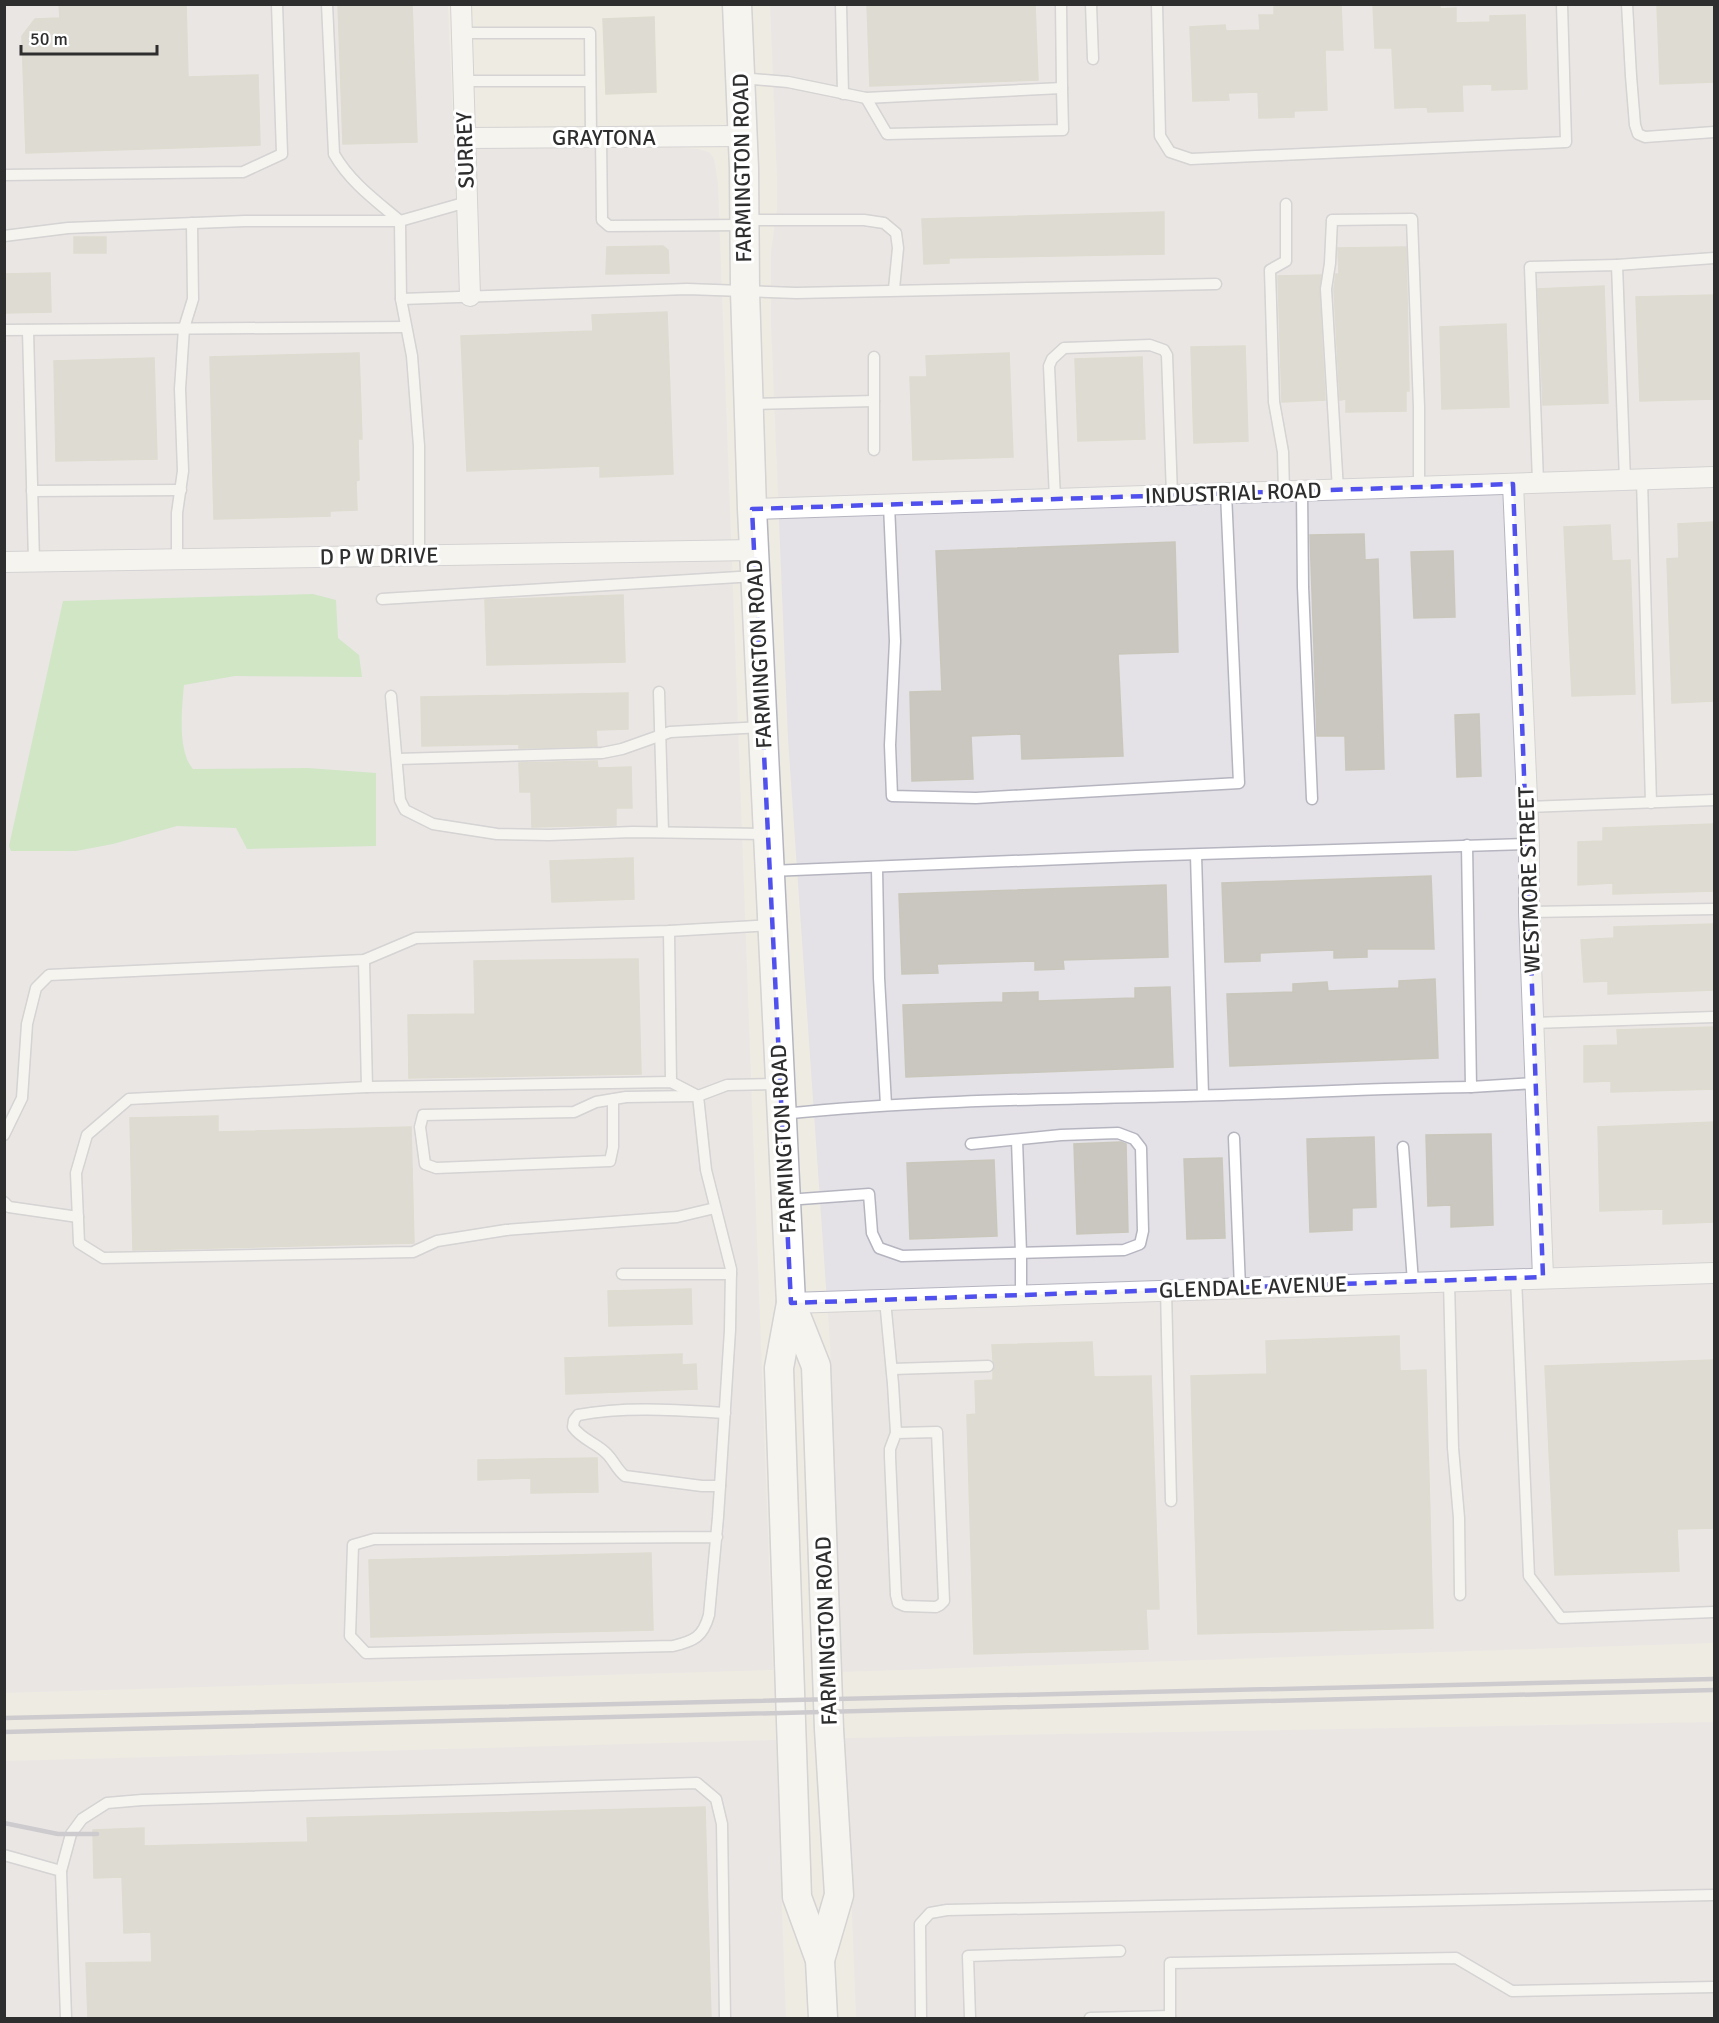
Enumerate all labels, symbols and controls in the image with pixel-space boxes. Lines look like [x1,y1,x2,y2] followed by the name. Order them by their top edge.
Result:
[21,18,158,56] scale bar
[30,28,68,50] text: 50 m
[727,73,757,263] street label: FARMINGTON ROAD
[450,111,480,189] street label: SURREY
[552,124,656,151] street label: GRAYTONA
[1144,476,1322,510] street label: INDUSTRIAL ROAD
[319,541,439,571] street label: D P W DRIVE
[741,559,777,749] street label: FARMINGTON ROAD
[1512,786,1546,974] street label: WESTMORE STREET
[765,1044,801,1234] street label: FARMINGTON ROAD
[1158,1270,1348,1304] street label: GLENDALE AVENUE
[809,1536,843,1726] street label: FARMINGTON ROAD

